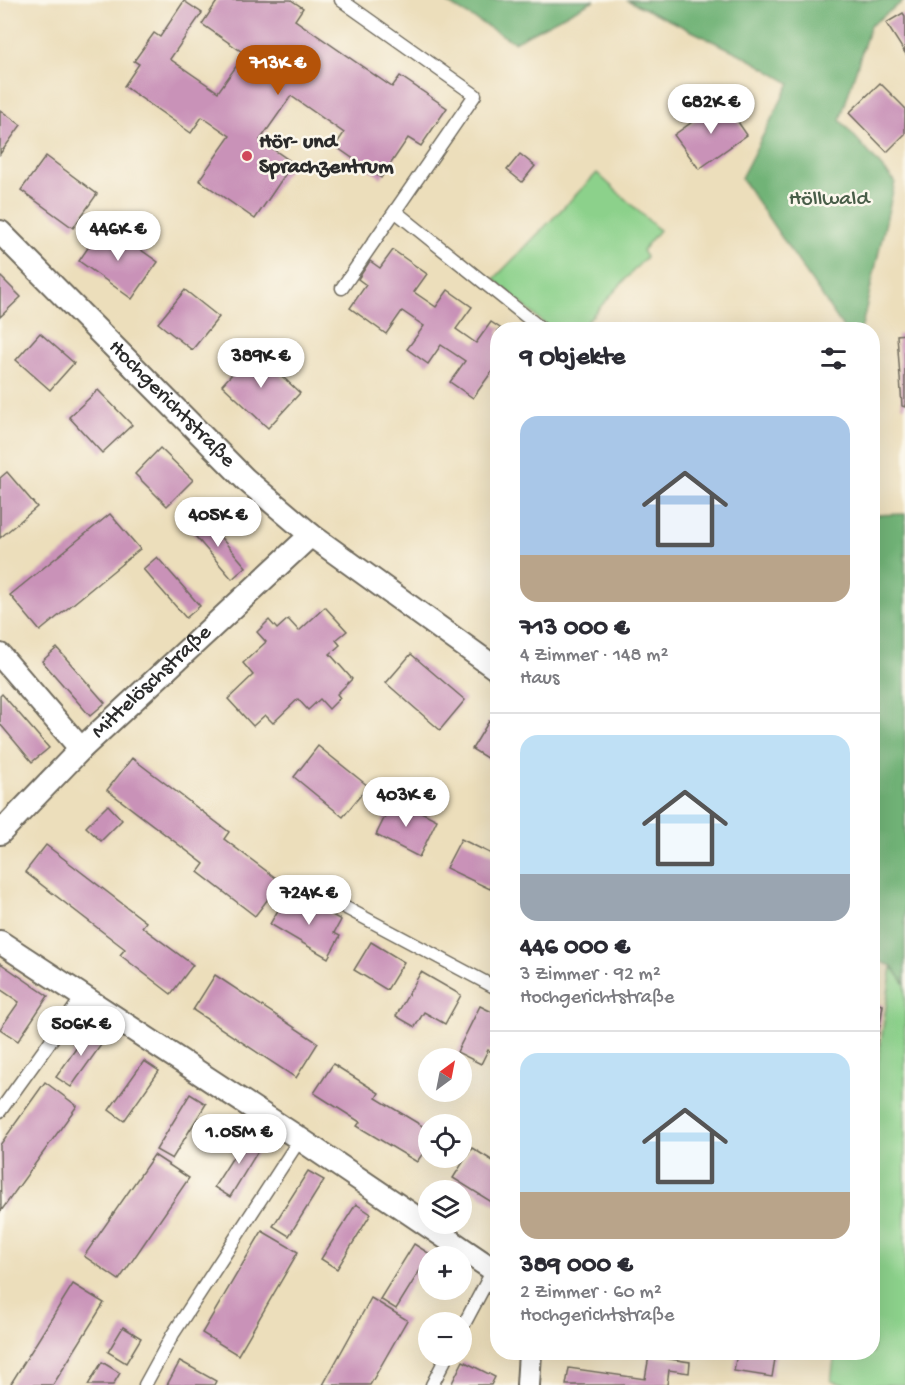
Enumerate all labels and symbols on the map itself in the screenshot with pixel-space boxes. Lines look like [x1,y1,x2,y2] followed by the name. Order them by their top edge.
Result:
[229,45,327,96] pin: 713K €
[662,84,760,135] pin: 682K €
[259,130,394,181] place label: Hör- und Sprachzentrum
[240,149,254,163] marker: Hör- und Sprachzentrum
[789,187,871,213] park label: Höllwald
[69,211,167,262] pin: 446K €
[102,335,241,474] street label: Hochgerichtstraße
[212,338,310,389] pin: 389K €
[169,497,267,548] pin: 405K €
[87,620,218,745] street label: Mittelöschstraße
[357,777,455,828] pin: 403K €
[260,875,358,926] pin: 724K €
[32,1006,130,1057] pin: 506K €
[418,1048,472,1102] north arrow
[184,1114,294,1165] pin: 1.05M €

